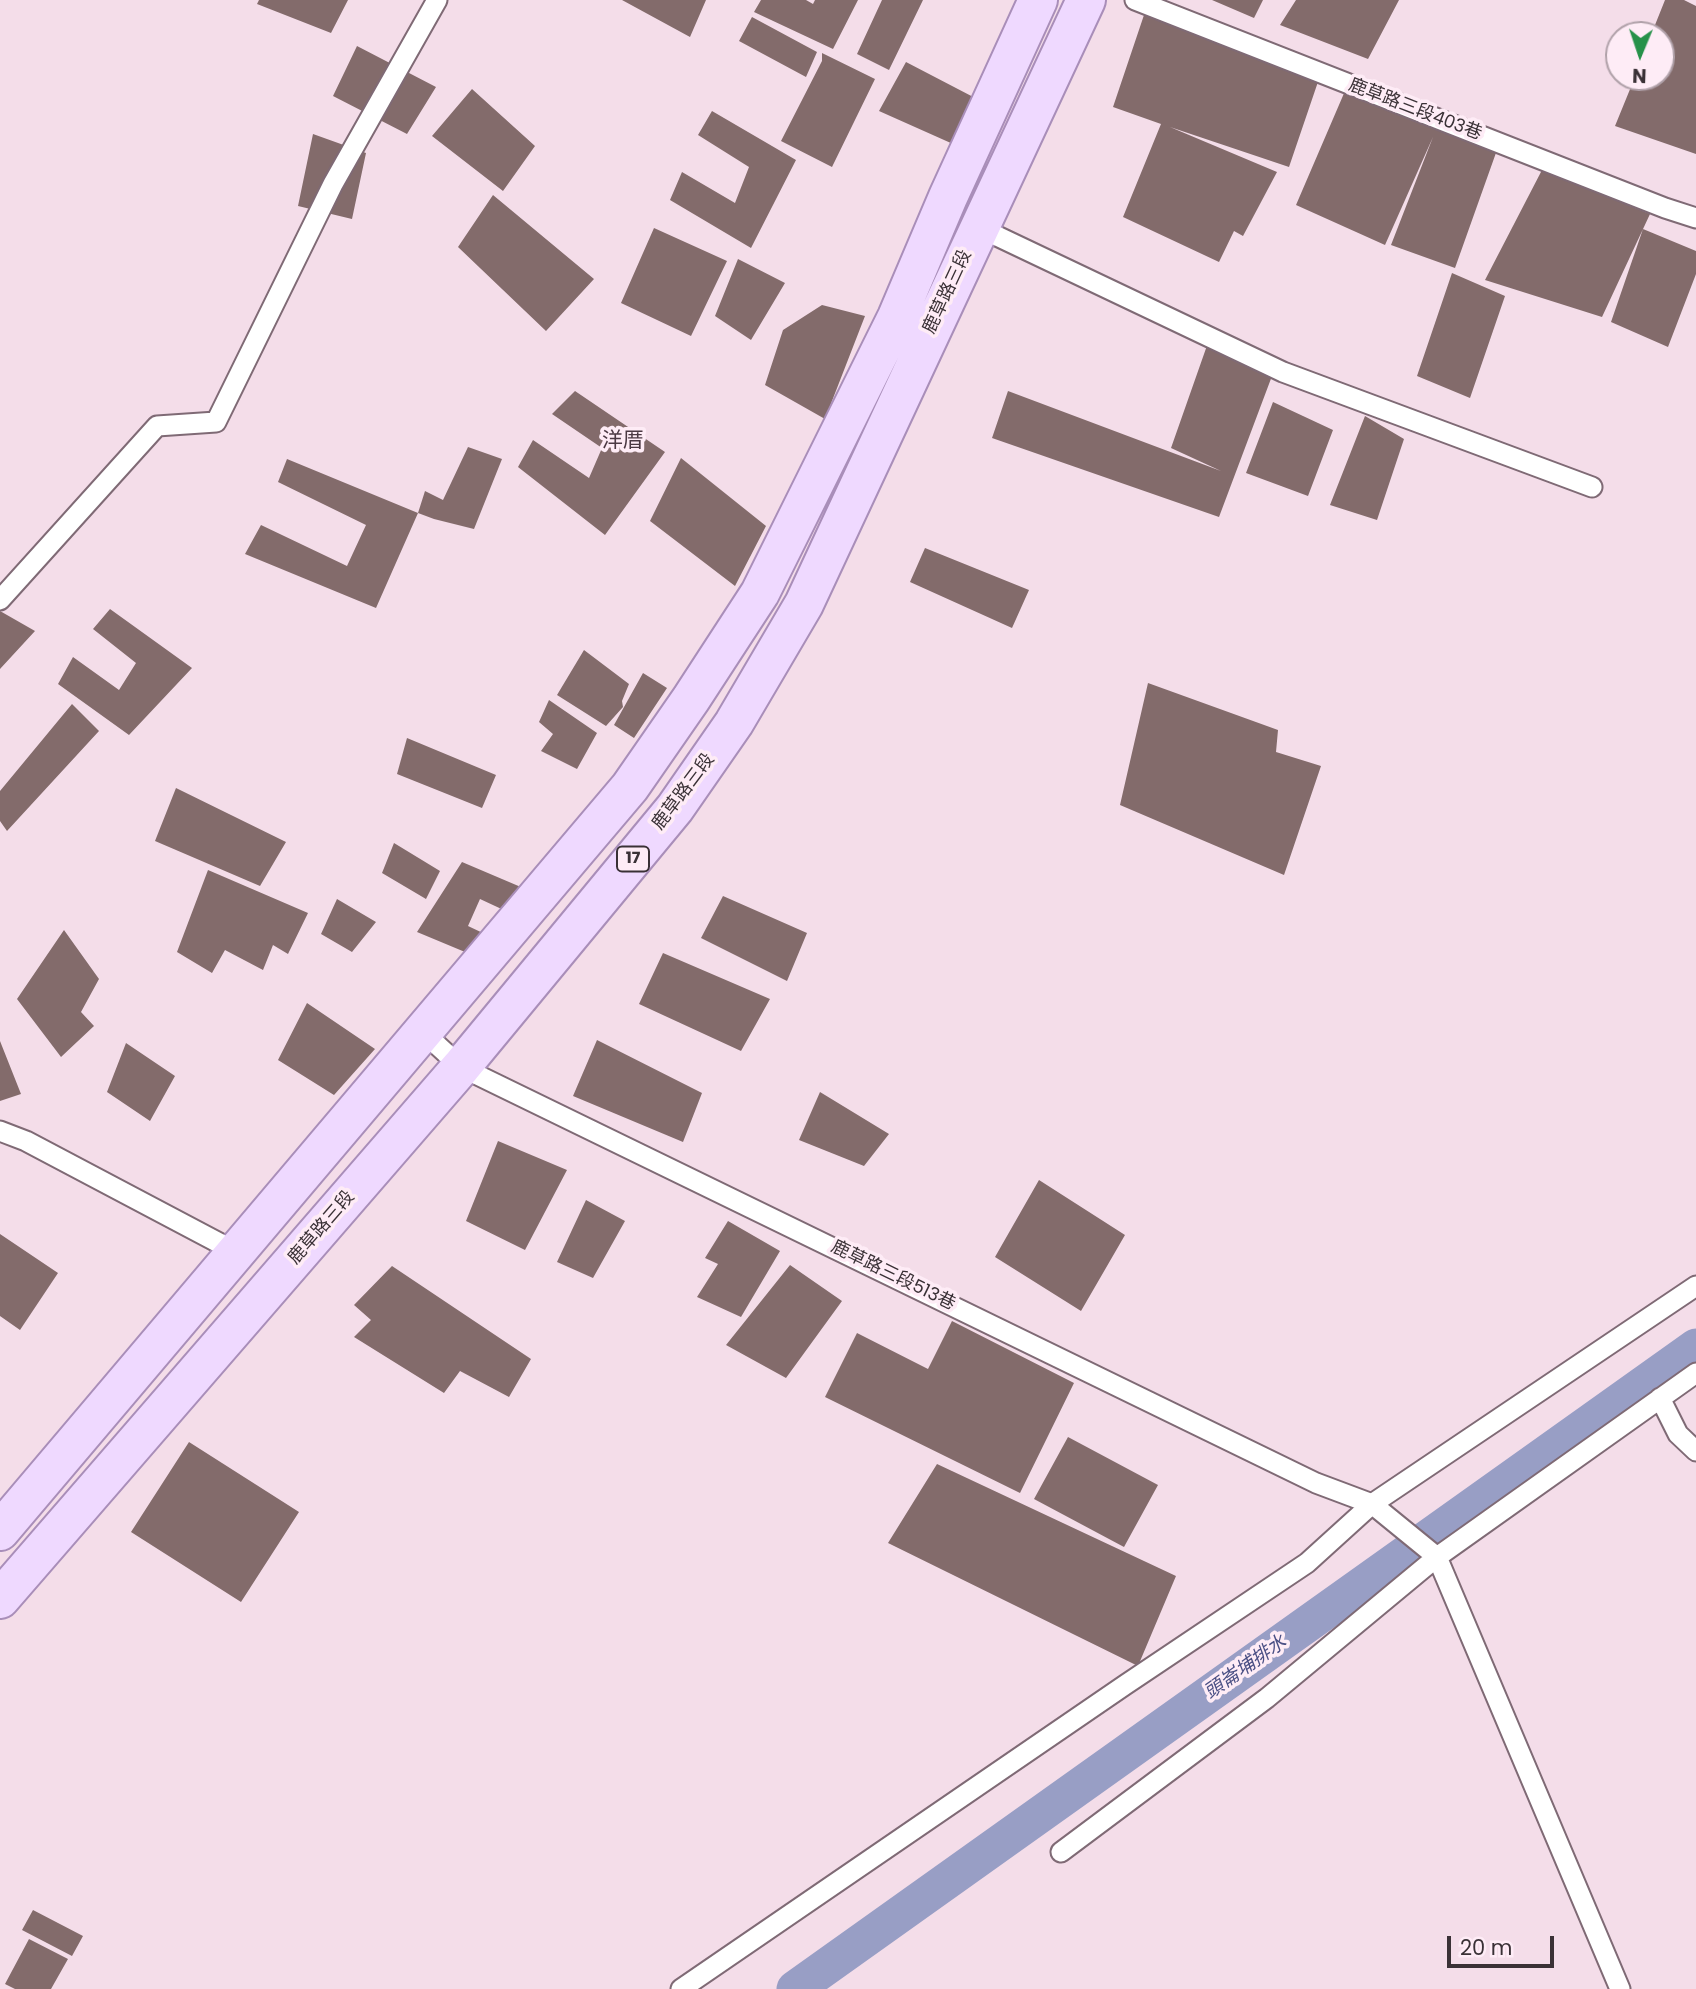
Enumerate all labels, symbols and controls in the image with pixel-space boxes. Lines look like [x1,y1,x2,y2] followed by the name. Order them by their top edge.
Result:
[1605,21,1675,91] north arrow
[1632,62,1647,89] text: N
[1345,75,1485,145] street label: 鹿草路三段403巷
[919,247,977,337] street label: 鹿草路三段
[602,429,644,455] district label: 洋厝
[648,750,720,834] street label: 鹿草路三段
[617,846,649,872] road number: 17
[284,1187,360,1269] street label: 鹿草路三段
[827,1237,959,1315] street label: 鹿草路三段513巷
[1201,1631,1291,1705] water label: 頭崙埔排水
[1451,1923,1558,1967] scale bar
[1460,1933,1513,1962] text: 20 m

